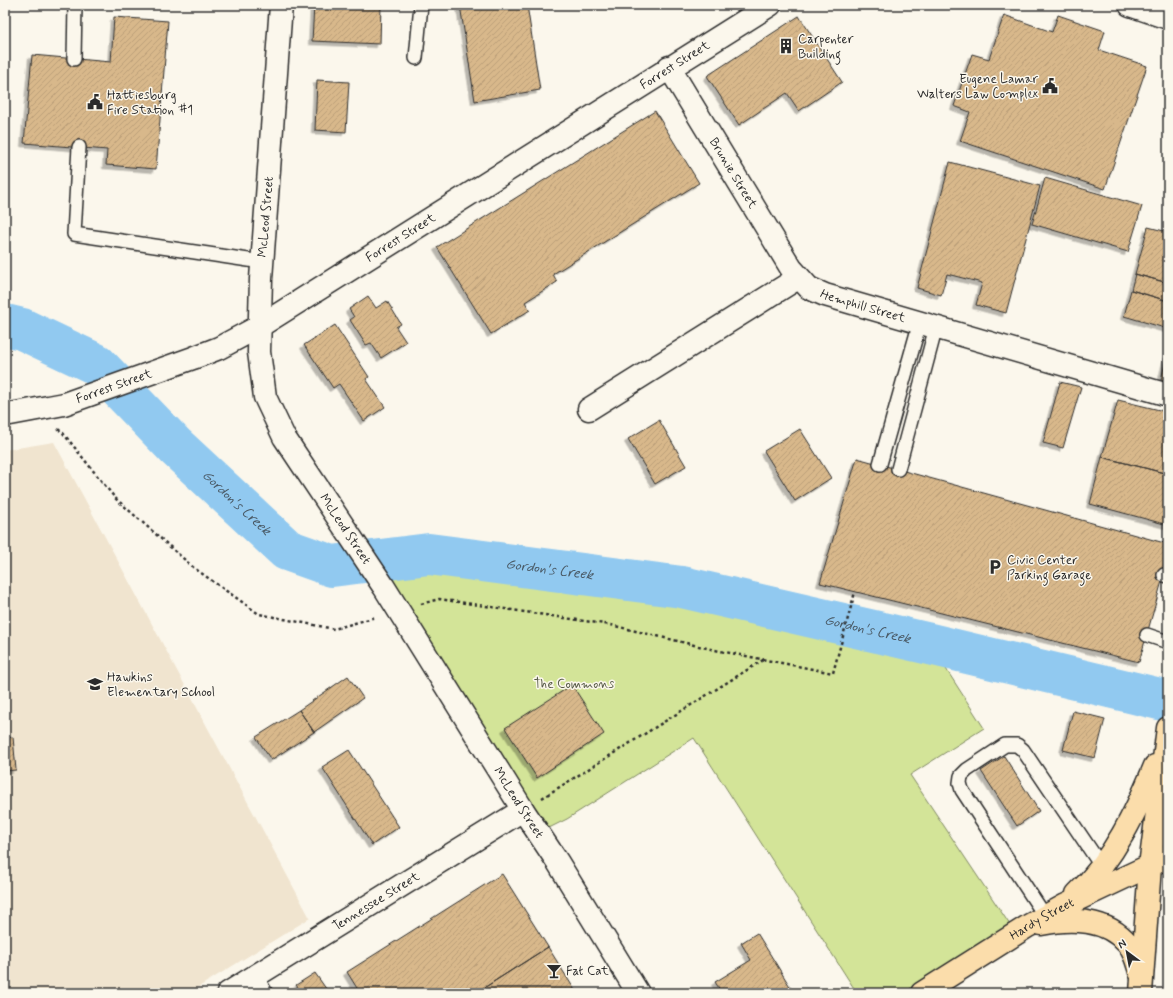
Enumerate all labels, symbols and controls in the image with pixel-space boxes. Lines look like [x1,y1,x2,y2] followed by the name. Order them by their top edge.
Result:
[798,31,855,65] place label: Carpenter Building
[636,36,713,93] street label: Forrest Street
[777,37,795,55] building icon: Carpenter Building
[917,71,1039,103] place label: Eugene Lamar Walters Law Complex
[1041,77,1059,95] public building icon: Eugene Lamar Walters Law Complex
[107,87,193,119] place label: Hattiesburg Fire Station #1
[86,93,104,111] public building icon: Hattiesburg Fire Station #1
[705,134,762,212] street label: Brunie Street
[254,176,278,258] street label: McLeod Street
[362,209,439,266] street label: Forrest Street
[817,285,908,327] street label: Hemphill Street
[74,365,155,408] street label: Forrest Street
[198,467,275,540] water label: Gordon's Creek
[316,490,375,568] street label: McLeod Street
[1007,552,1091,586] place label: Civic Center Parking Garage
[505,555,595,584] water label: Gordon's Creek
[986,558,1004,576] parking icon: Civic Center Parking Garage
[823,611,913,648] water label: Gordon's Creek
[107,669,215,701] place label: Hawkins Elementary School
[86,675,104,693] school or university icon: Hawkins Elementary School
[534,676,614,693] park label: The Commons
[490,764,548,842] street label: McLeod Street
[329,868,423,935] street label: Tennessee Street
[1006,894,1077,944] street label: Hardy Street
[1107,932,1147,972] north arrow
[1115,936,1129,952] text: N
[545,962,563,980] bar icon: Fat Cat
[566,963,609,980] place label: Fat Cat

